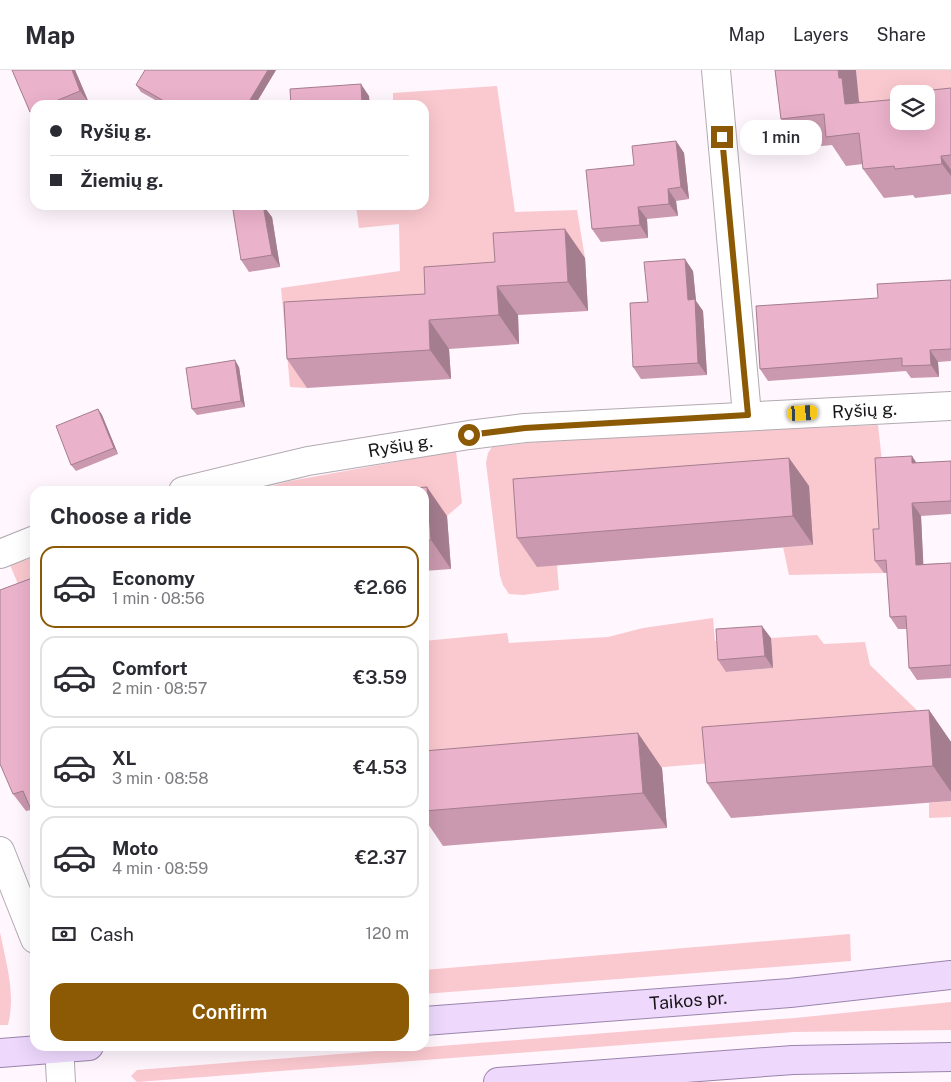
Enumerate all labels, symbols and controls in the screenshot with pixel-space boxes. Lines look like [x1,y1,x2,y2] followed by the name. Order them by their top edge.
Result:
[25,21,75,49] text: Map
[729,24,765,45] text: Map
[793,24,849,45] text: Layers
[877,24,926,45] text: Share
[890,85,935,130] map controls
[890,85,935,130] button: layers
[80,120,151,142] text: Ryšių g.
[740,120,822,154] callout: 1 min
[711,126,733,148] route end
[762,128,800,147] text: 1 min
[80,169,163,191] text: Žiemių g.
[831,398,898,422] street label: Ryšių g.
[787,405,818,421] car
[458,424,480,446] route start
[366,430,434,461] street label: Ryšių g.
[50,503,192,529] text: Choose a ride
[52,565,97,610] icon: car
[112,567,195,589] text: Economy
[354,576,407,598] text: €2.66
[112,589,205,608] text: 1 min · 08:56
[52,655,97,700] icon: car
[112,657,188,679] text: Comfort
[353,666,407,688] text: €3.59
[112,679,207,698] text: 2 min · 08:57
[52,745,97,790] icon: car
[112,747,137,769] text: XL
[353,756,407,778] text: €4.53
[112,769,209,788] text: 3 min · 08:58
[52,835,97,880] icon: car
[112,837,158,859] text: Moto
[355,846,407,868] text: €2.37
[112,859,208,878] text: 4 min · 08:59
[50,920,78,948] icon: cash
[90,923,134,945] text: Cash
[365,924,409,943] text: 120 m
[50,983,409,1041] button: Confirm
[649,987,728,1014] street label: Taikos pr.

